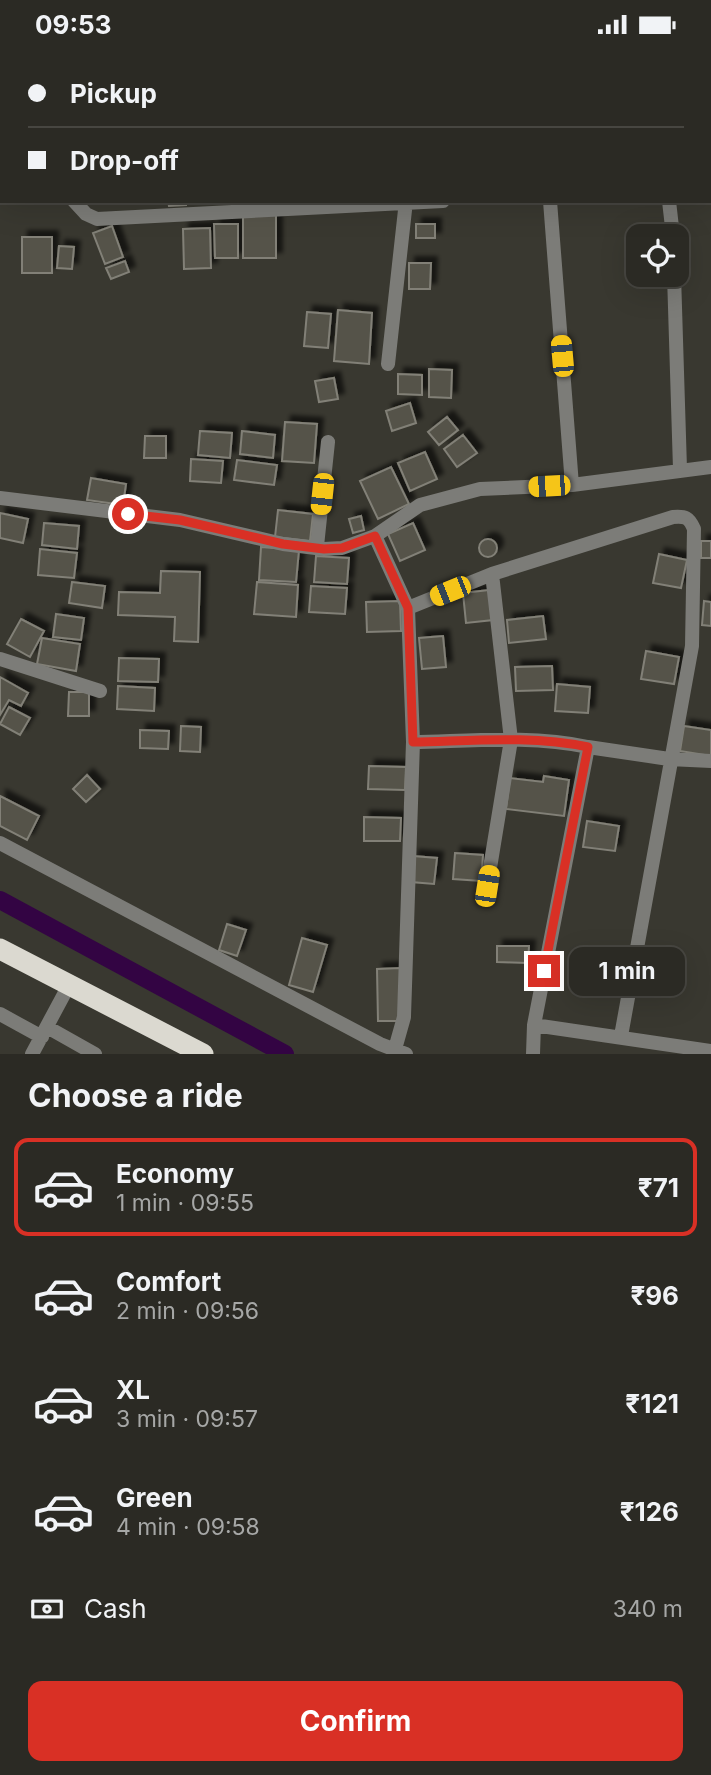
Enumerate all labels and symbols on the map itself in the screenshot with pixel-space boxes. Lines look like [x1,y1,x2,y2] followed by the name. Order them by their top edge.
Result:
[550,334,575,378] car
[310,472,335,516] car
[528,474,571,498] car
[112,498,144,530] route start
[427,573,474,609] car
[474,864,501,908] car
[568,947,684,995] callout: 1 min
[528,955,560,987] route end

